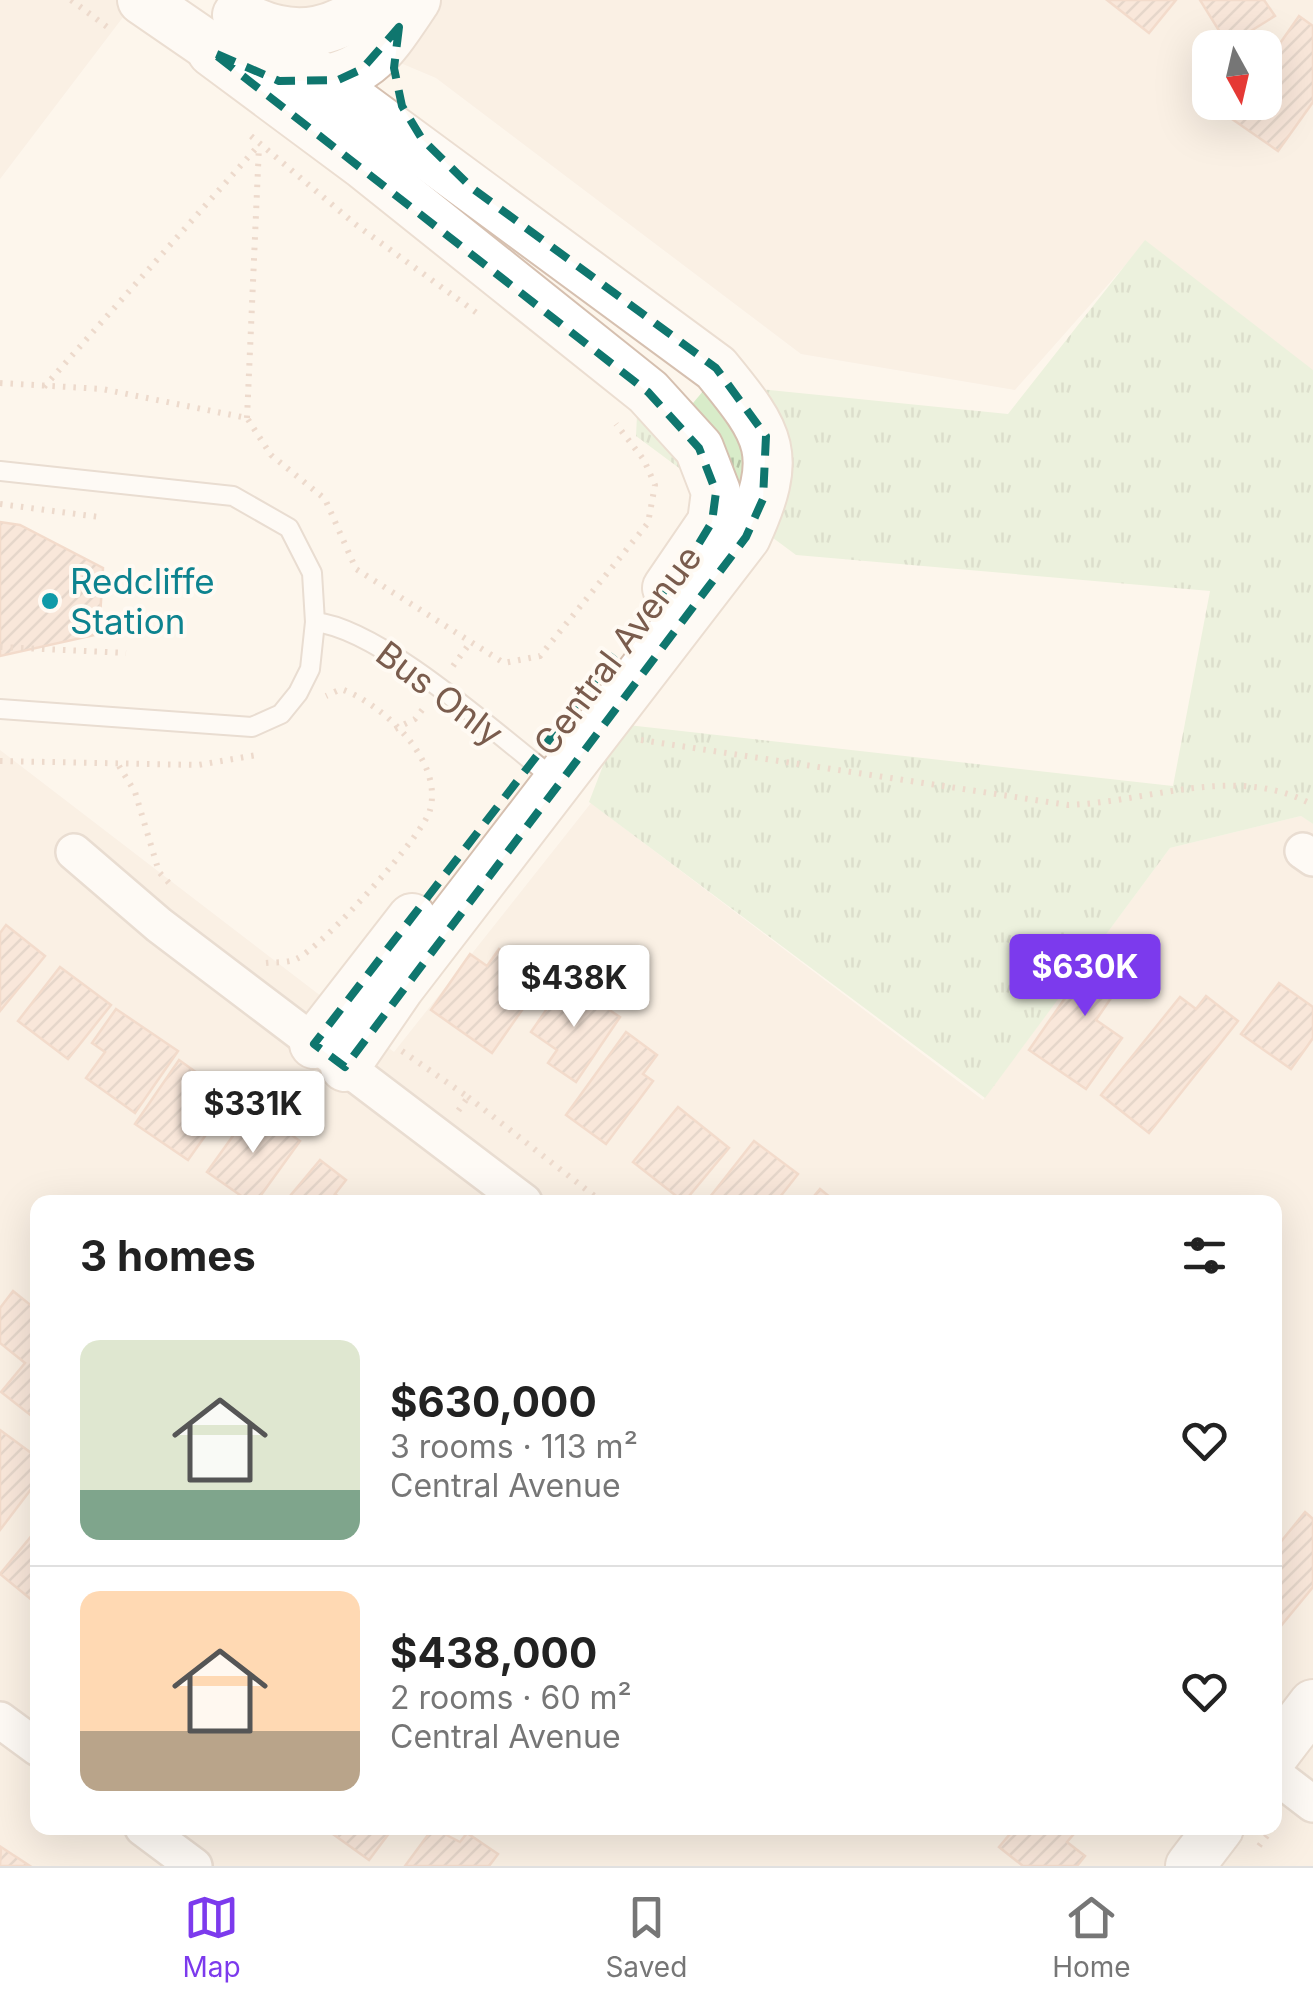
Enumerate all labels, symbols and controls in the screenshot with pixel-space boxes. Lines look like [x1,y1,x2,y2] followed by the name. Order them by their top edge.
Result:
[1192,30,1282,120] north arrow
[1192,30,1282,120] map controls
[524,537,710,763] street label: Central Avenue
[70,560,215,642] place label: Redcliffe Station
[39,590,61,612] marker: Redcliffe Station
[368,632,512,754] street label: Bus Only
[1015,934,1155,1019] pin: $630K
[504,945,644,1030] pin: $438K
[1032,947,1138,986] text: $630K
[520,958,628,997] text: $438K
[183,1071,323,1156] pin: $331K
[203,1084,303,1123] text: $331K
[1177,1228,1232,1283] icon: filters
[80,1230,256,1281] text: 3 homes
[390,1376,597,1427] text: $630,000
[160,1380,280,1500] icon: home
[1177,1413,1232,1468] icon: heart
[390,1427,638,1466] text: 3 rooms · 113 m²
[390,1466,621,1505] text: Central Avenue
[390,1627,597,1678] text: $438,000
[160,1631,280,1751] icon: home
[1177,1664,1232,1719] icon: heart
[390,1678,632,1717] text: 2 rooms · 60 m²
[390,1717,621,1756] text: Central Avenue
[182,1890,241,1984] tab: Map
[605,1890,687,1984] tab: Saved
[1052,1890,1131,1984] tab: Home

